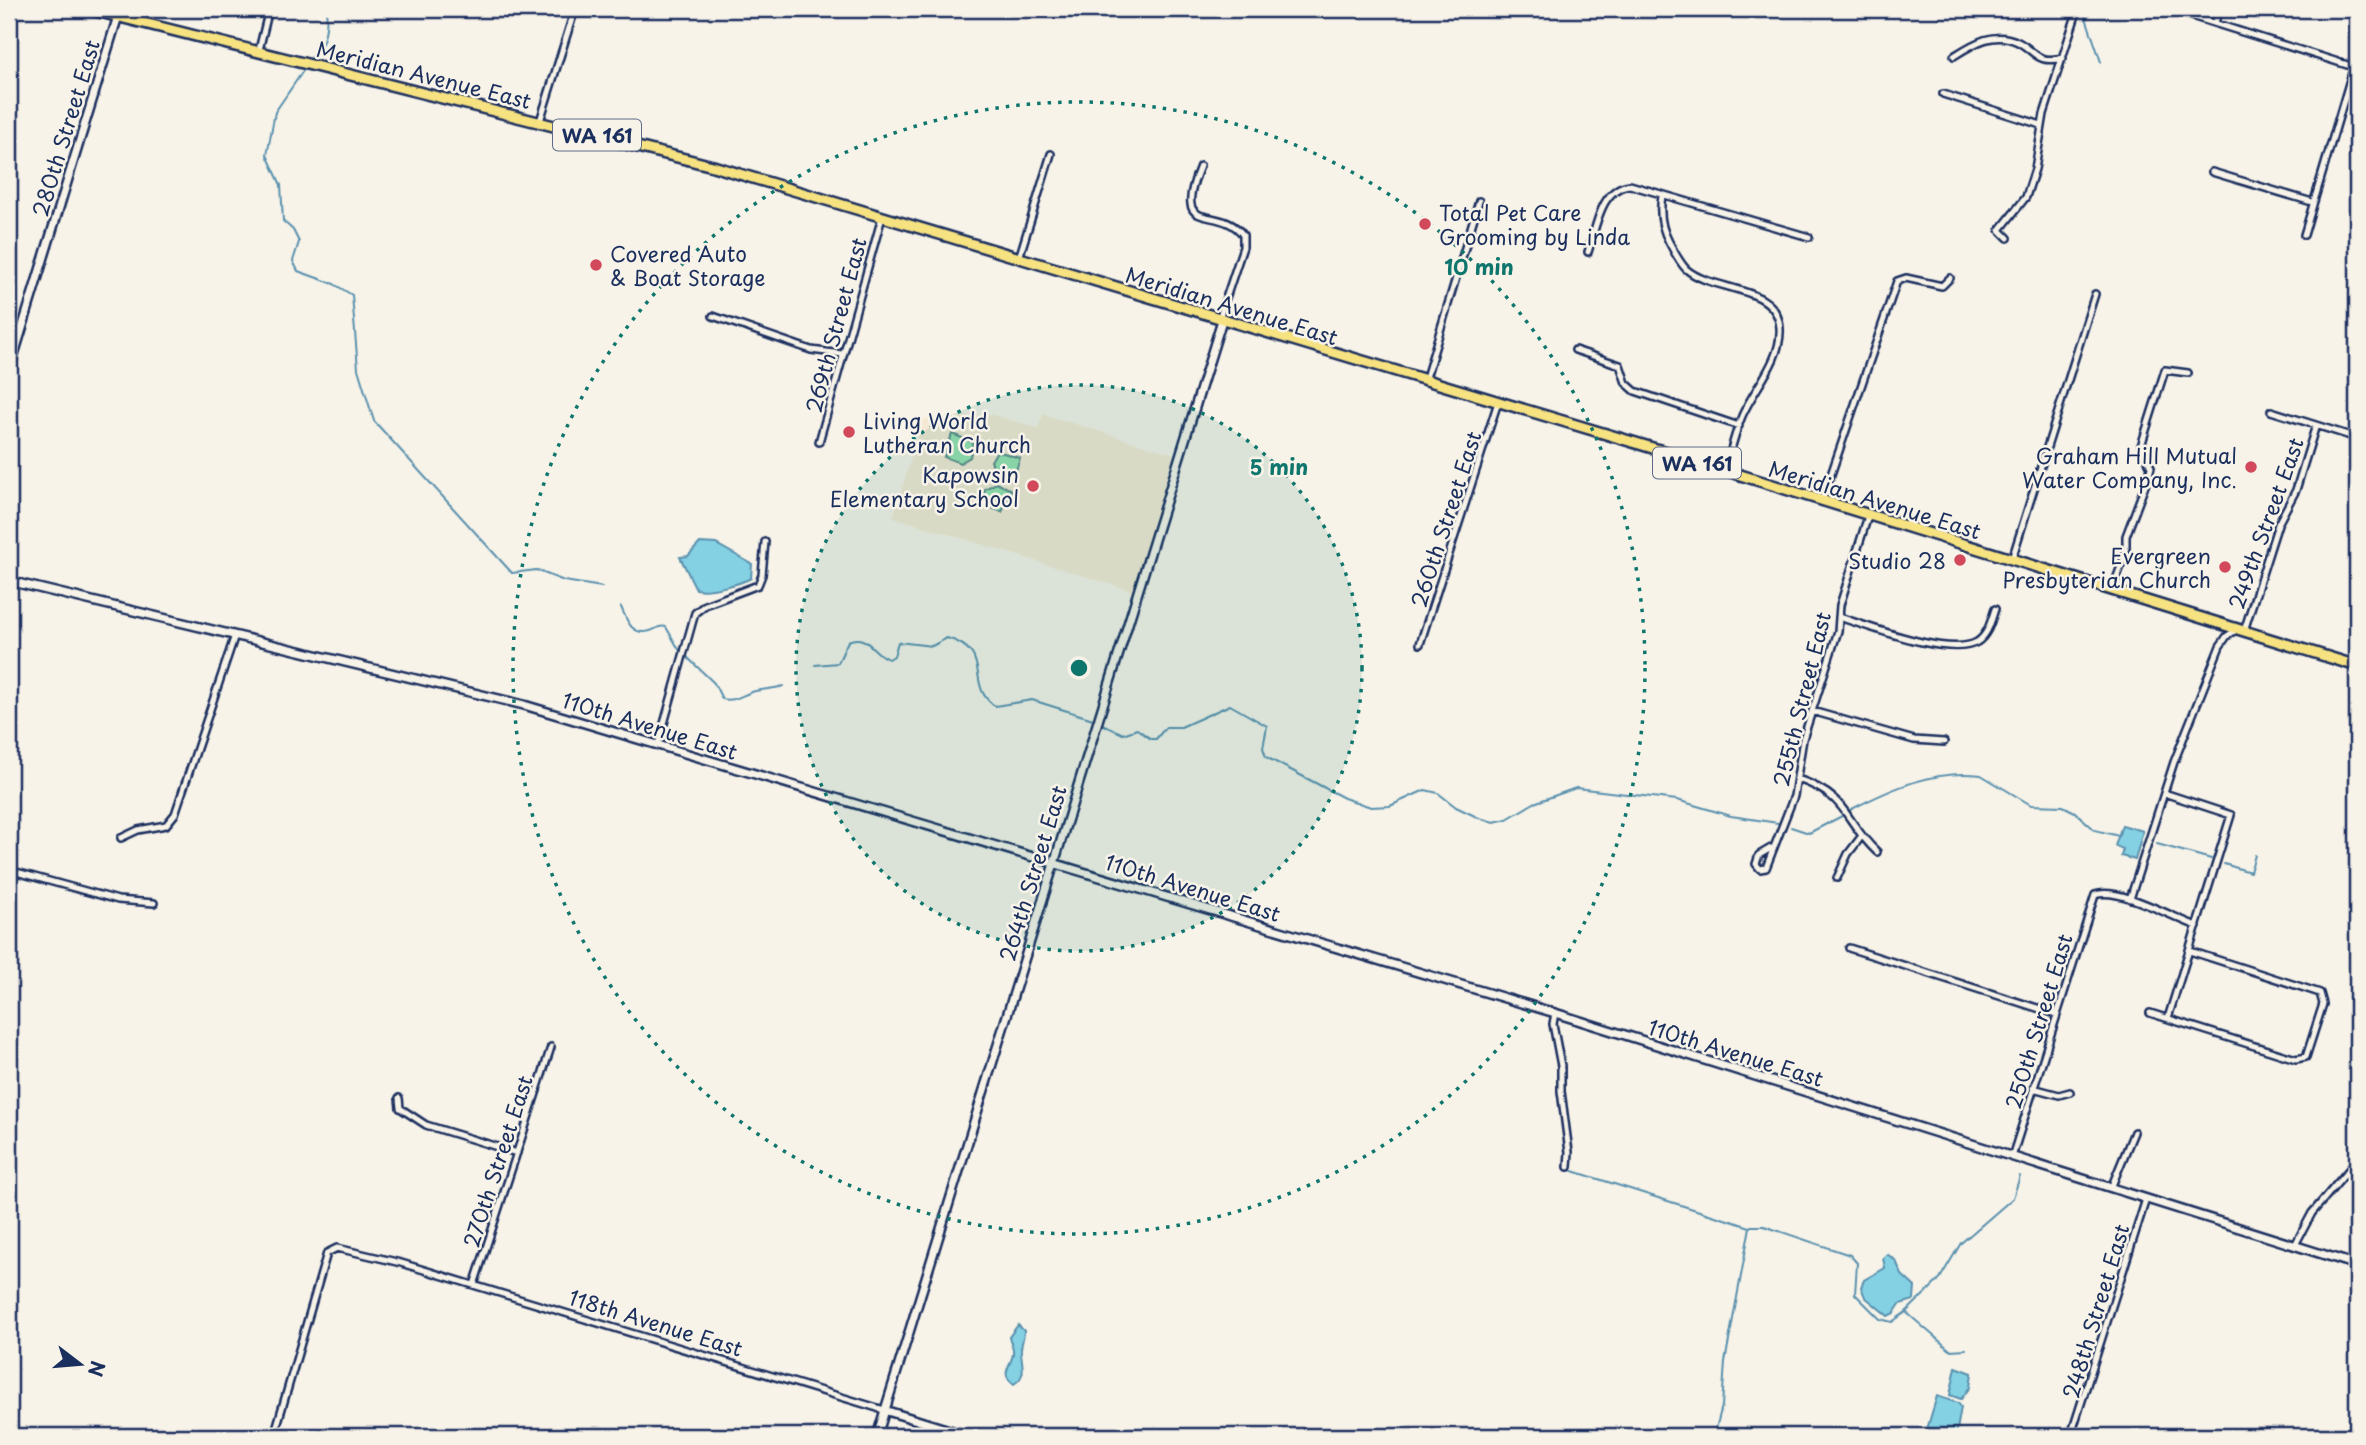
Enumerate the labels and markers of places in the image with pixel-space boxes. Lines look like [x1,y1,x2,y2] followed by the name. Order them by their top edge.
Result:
[1439,196,1630,252] place label: Total Pet Care Grooming by Linda
[1417,216,1433,232] marker: Total Pet Care Grooming by Linda
[610,237,765,293] place label: Covered Auto & Boat Storage
[588,257,604,273] marker: Covered Auto & Boat Storage
[863,404,1031,460] place label: Living World Lutheran Church
[841,424,857,440] marker: Living World Lutheran Church
[2022,439,2237,495] place label: Graham Hill Mutual Water Company, Inc.
[830,458,1019,514] place label: Kapowsin Elementary School
[2243,459,2259,475] marker: Graham Hill Mutual Water Company, Inc.
[1025,478,1041,494] marker: Kapowsin Elementary School
[2002,539,2211,595] place label: Evergreen Presbyterian Church
[1848,544,1946,576] place label: Studio 28
[1952,552,1968,568] marker: Studio 28
[2217,559,2233,575] marker: Evergreen Presbyterian Church
[1067,656,1091,680] centre of rings

